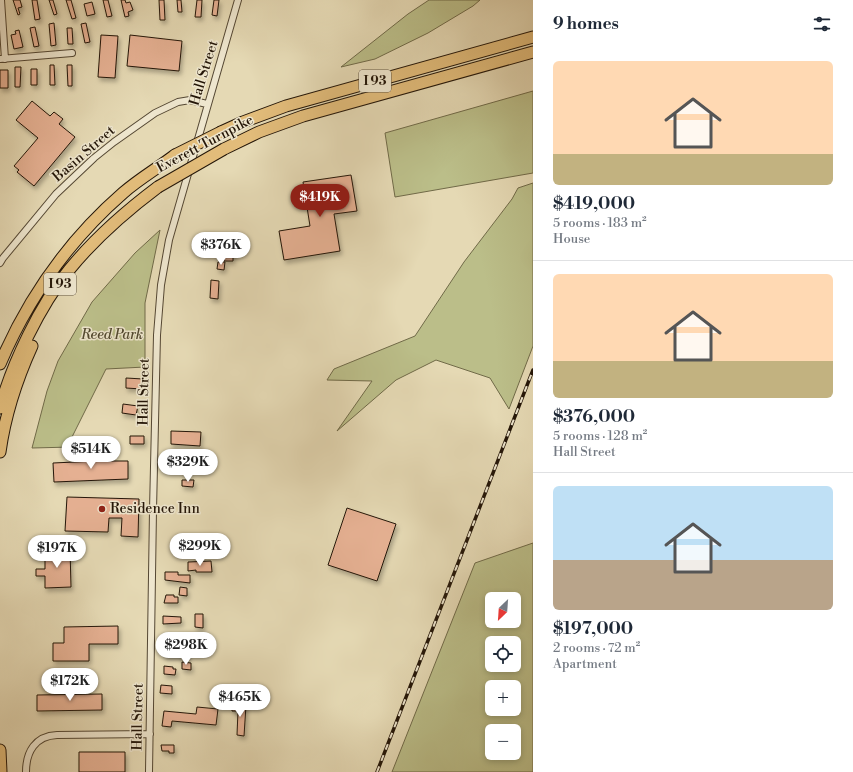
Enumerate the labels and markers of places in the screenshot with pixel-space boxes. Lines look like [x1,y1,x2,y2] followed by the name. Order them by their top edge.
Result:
[292,184,348,218] pin: $419K
[193,232,249,266] pin: $376K
[63,436,119,470] pin: $514K
[160,449,216,483] pin: $329K
[110,500,200,518] place label: Residence Inn
[97,504,107,514] marker: Residence Inn
[172,533,228,567] pin: $299K
[29,535,85,569] pin: $197K
[158,632,214,666] pin: $298K
[42,668,98,702] pin: $172K
[212,684,268,718] pin: $465K

